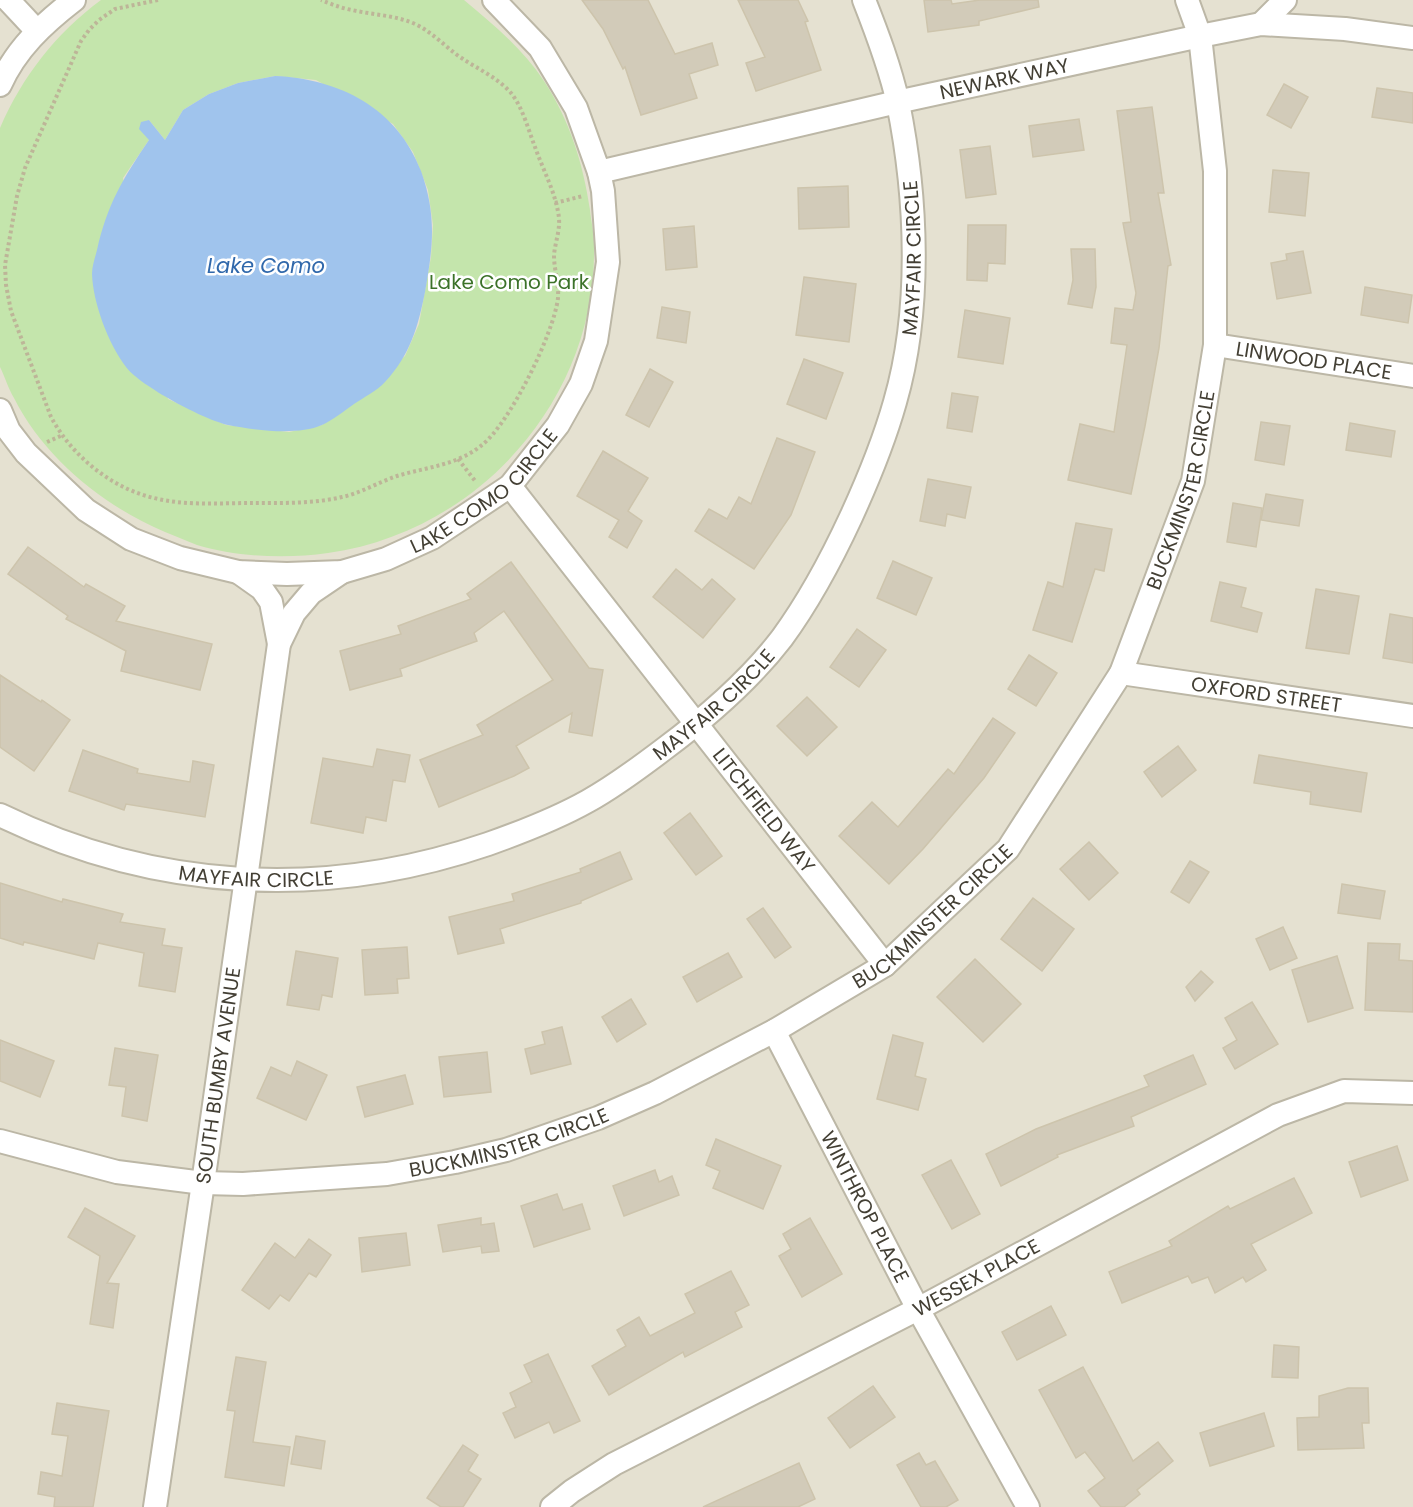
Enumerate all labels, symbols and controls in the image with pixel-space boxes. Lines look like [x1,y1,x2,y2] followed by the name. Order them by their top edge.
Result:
[937,51,1072,106] street label: NEWARK WAY
[895,179,928,337] street label: MAYFAIR CIRCLE
[207,251,325,280] water label: Lake Como
[429,268,590,296] park label: Lake Como Park
[1234,334,1394,386] street label: LINWOOD PLACE
[1139,388,1221,594] street label: BUCKMINSTER CIRCLE
[405,423,564,560] street label: LAKE COMO CIRCLE
[647,643,781,767] street label: MAYFAIR CIRCLE
[1189,670,1344,719] street label: OXFORD STREET
[706,742,822,879] street label: LITCHFIELD WAY
[847,838,1019,995] street label: BUCKMINSTER CIRCLE
[177,858,335,894] street label: MAYFAIR CIRCLE
[189,966,247,1186] street label: SOUTH BUMBY AVENUE
[407,1101,613,1184] street label: BUCKMINSTER CIRCLE
[814,1126,916,1288] street label: WINTHROP PLACE
[908,1232,1045,1323] street label: WESSEX PLACE

